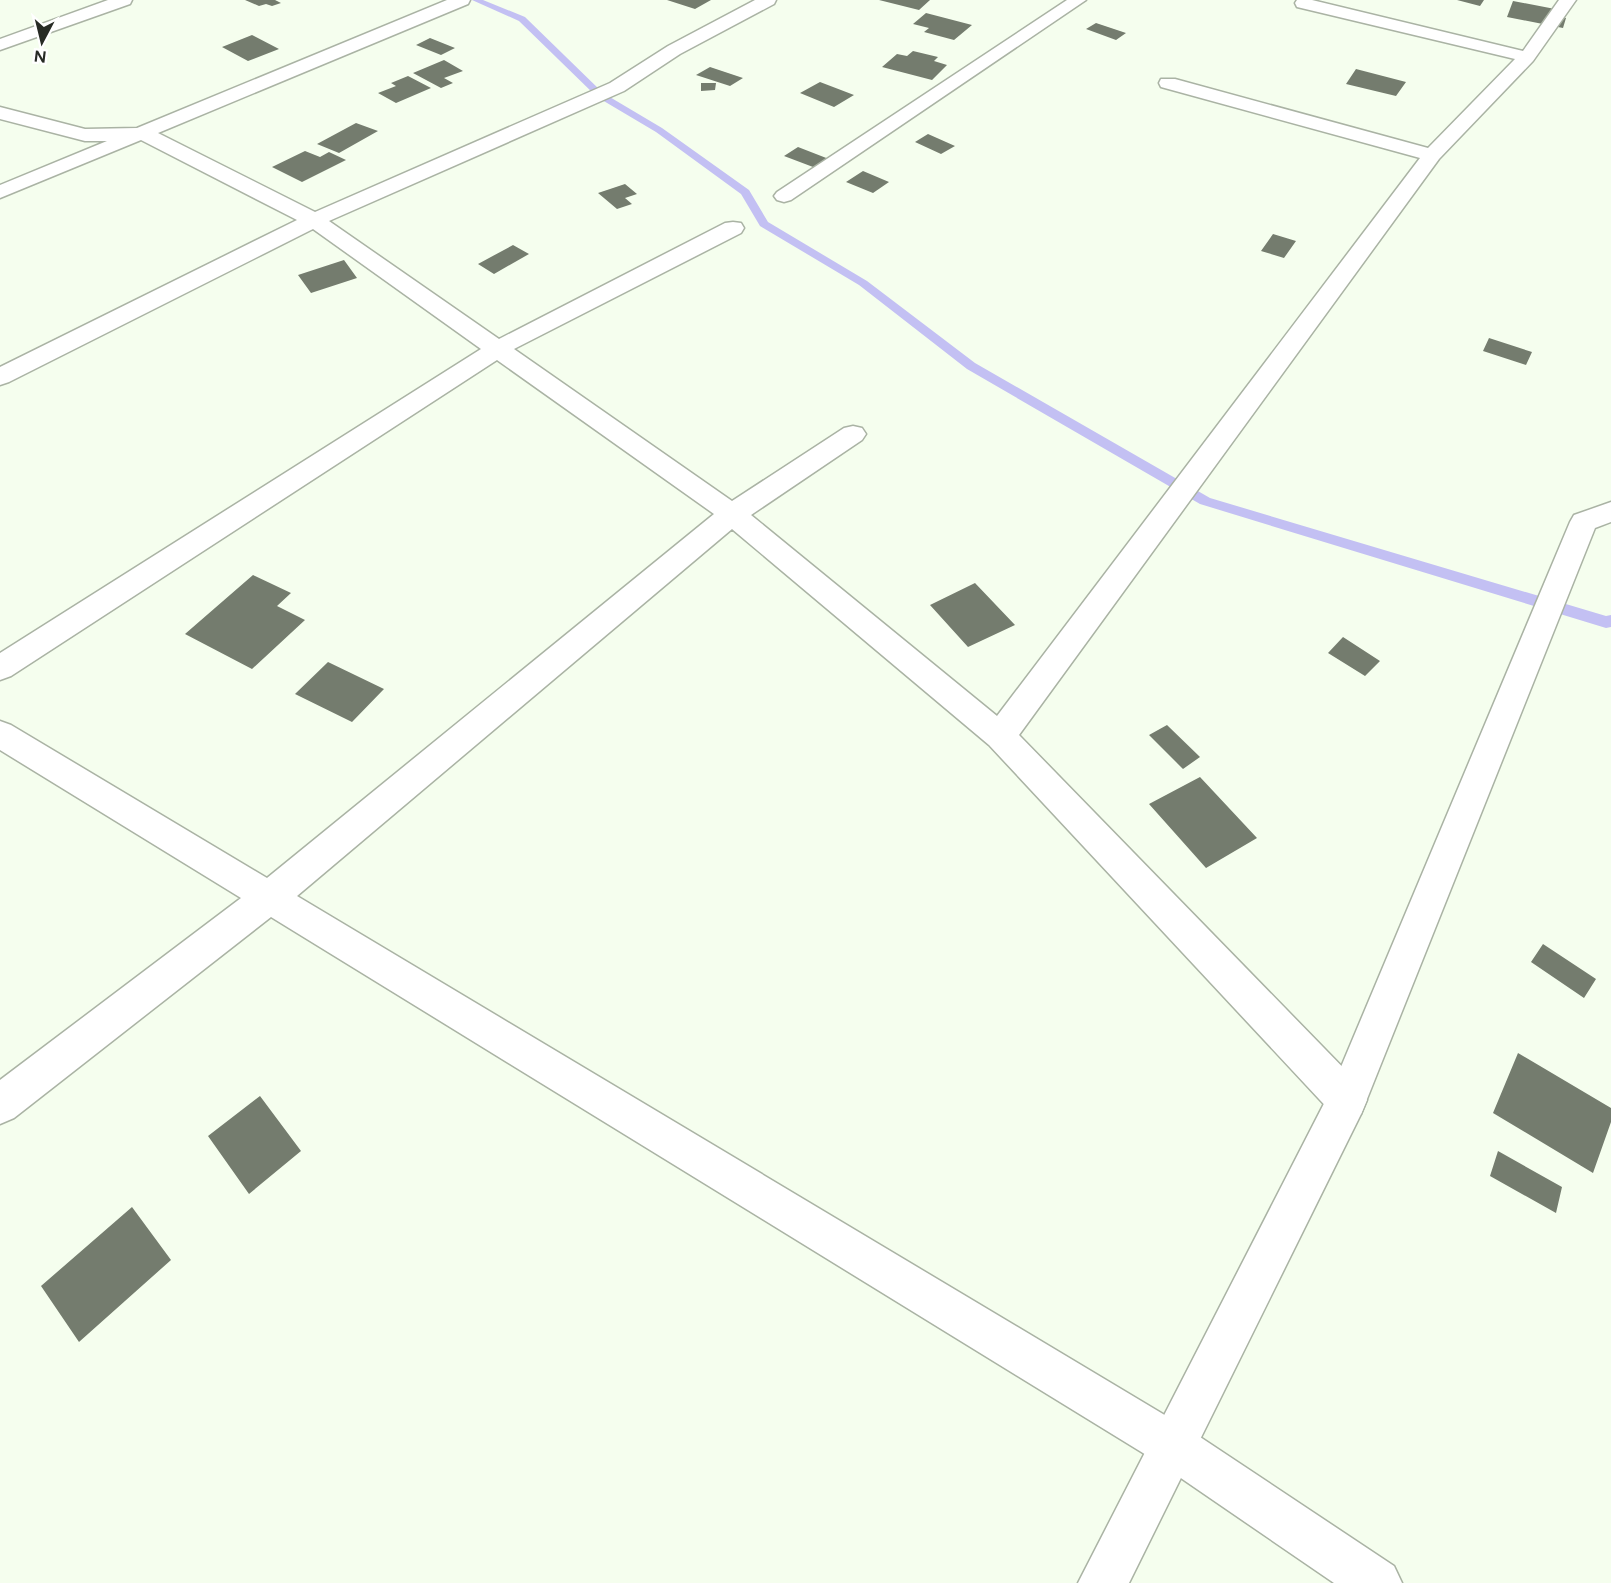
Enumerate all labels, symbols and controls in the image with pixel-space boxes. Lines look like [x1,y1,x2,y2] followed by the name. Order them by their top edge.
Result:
[12,12,72,72] north arrow
[33,46,48,67] text: N

